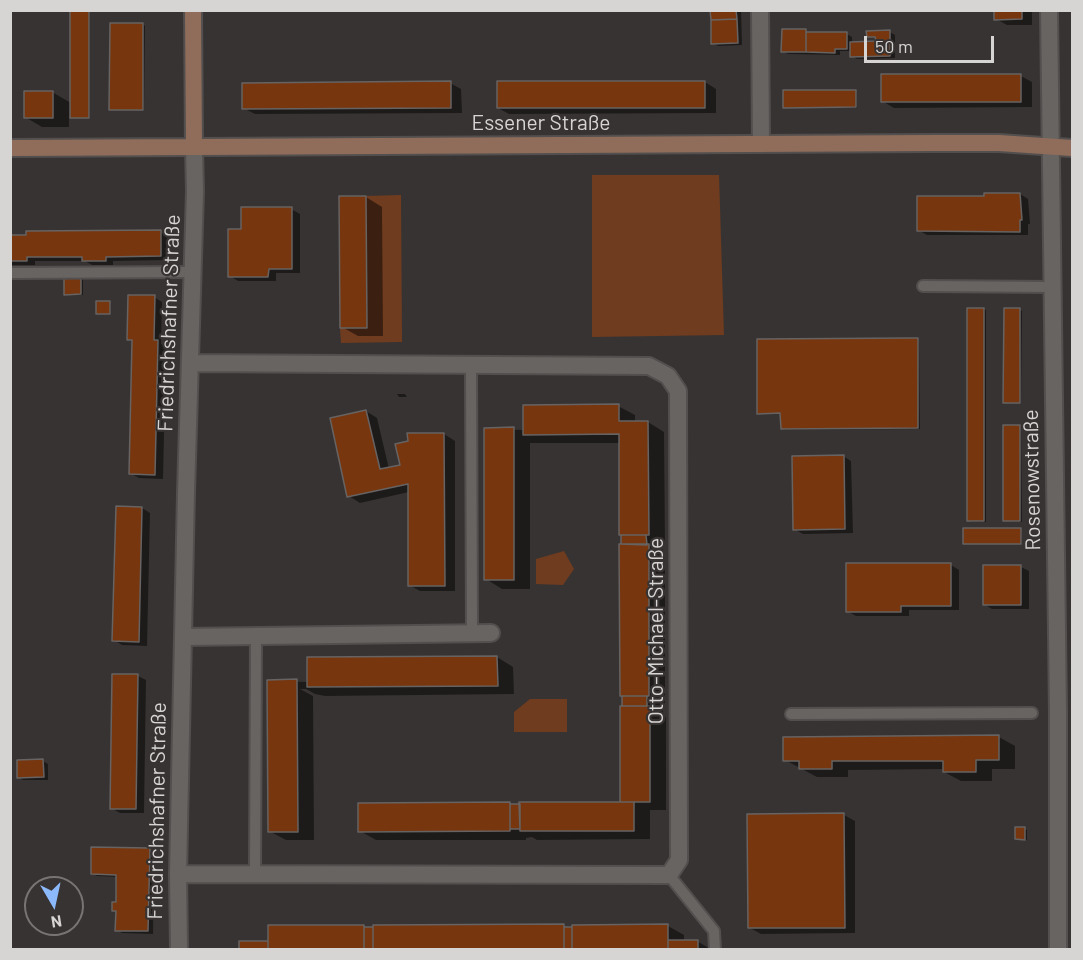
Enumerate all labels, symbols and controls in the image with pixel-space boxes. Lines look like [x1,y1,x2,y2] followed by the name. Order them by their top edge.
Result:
[867,24,998,62] scale bar
[875,35,913,57] text: 50 m
[471,110,611,136] street label: Essener Straße
[153,214,185,432] street label: Friedrichshafner Straße
[1018,409,1046,551] street label: Rosenowstraße
[643,538,669,724] street label: Otto-Michael-Straße
[143,702,171,920] street label: Friedrichshafner Straße
[24,876,84,936] north arrow
[50,912,63,933] text: N

